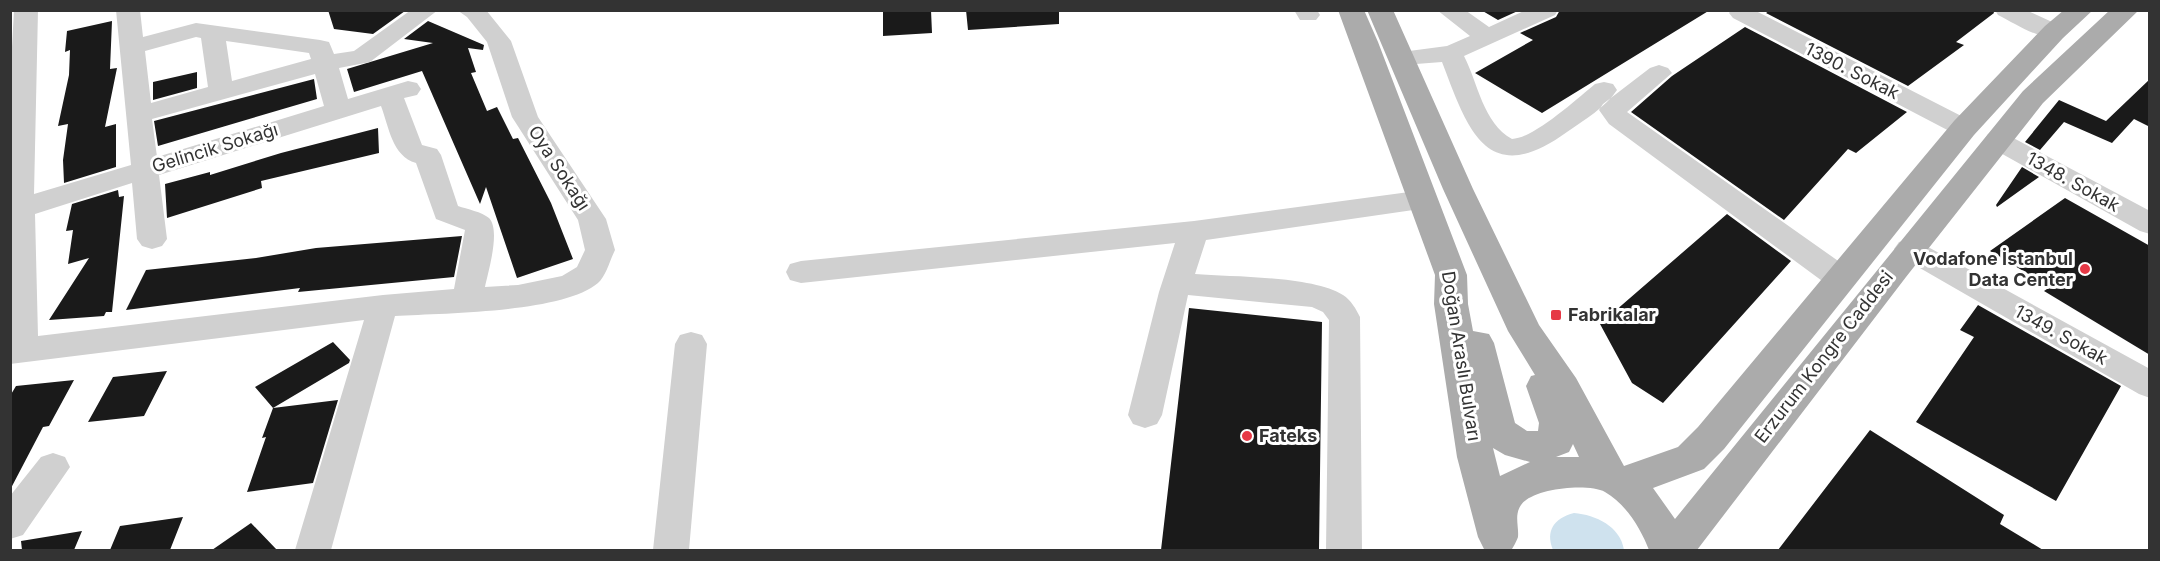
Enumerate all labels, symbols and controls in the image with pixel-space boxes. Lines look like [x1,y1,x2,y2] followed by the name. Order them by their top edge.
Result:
[1802,38,1903,103] street label: 1390. Sokak
[149,118,280,177] street label: Gelincik Sokağı
[524,121,595,214] street label: Oya Sokağı
[2023,147,2124,216] street label: 1348. Sokak
[1913,248,2073,290] place label: Vodafone İstanbul Data Center
[2078,262,2092,276] marker: Vodafone İstanbul Data Center
[1750,267,1897,447] street label: Erzurum Kongre Caddesi
[1438,270,1485,442] street label: Doğan Araslı Bulvarı
[2011,300,2112,369] street label: 1349. Sokak
[1568,304,1656,325] place label: Fabrikalar
[1549,308,1563,322] marker: Fabrikalar
[1259,425,1317,446] place label: Fateks
[1240,429,1254,443] marker: Fateks

